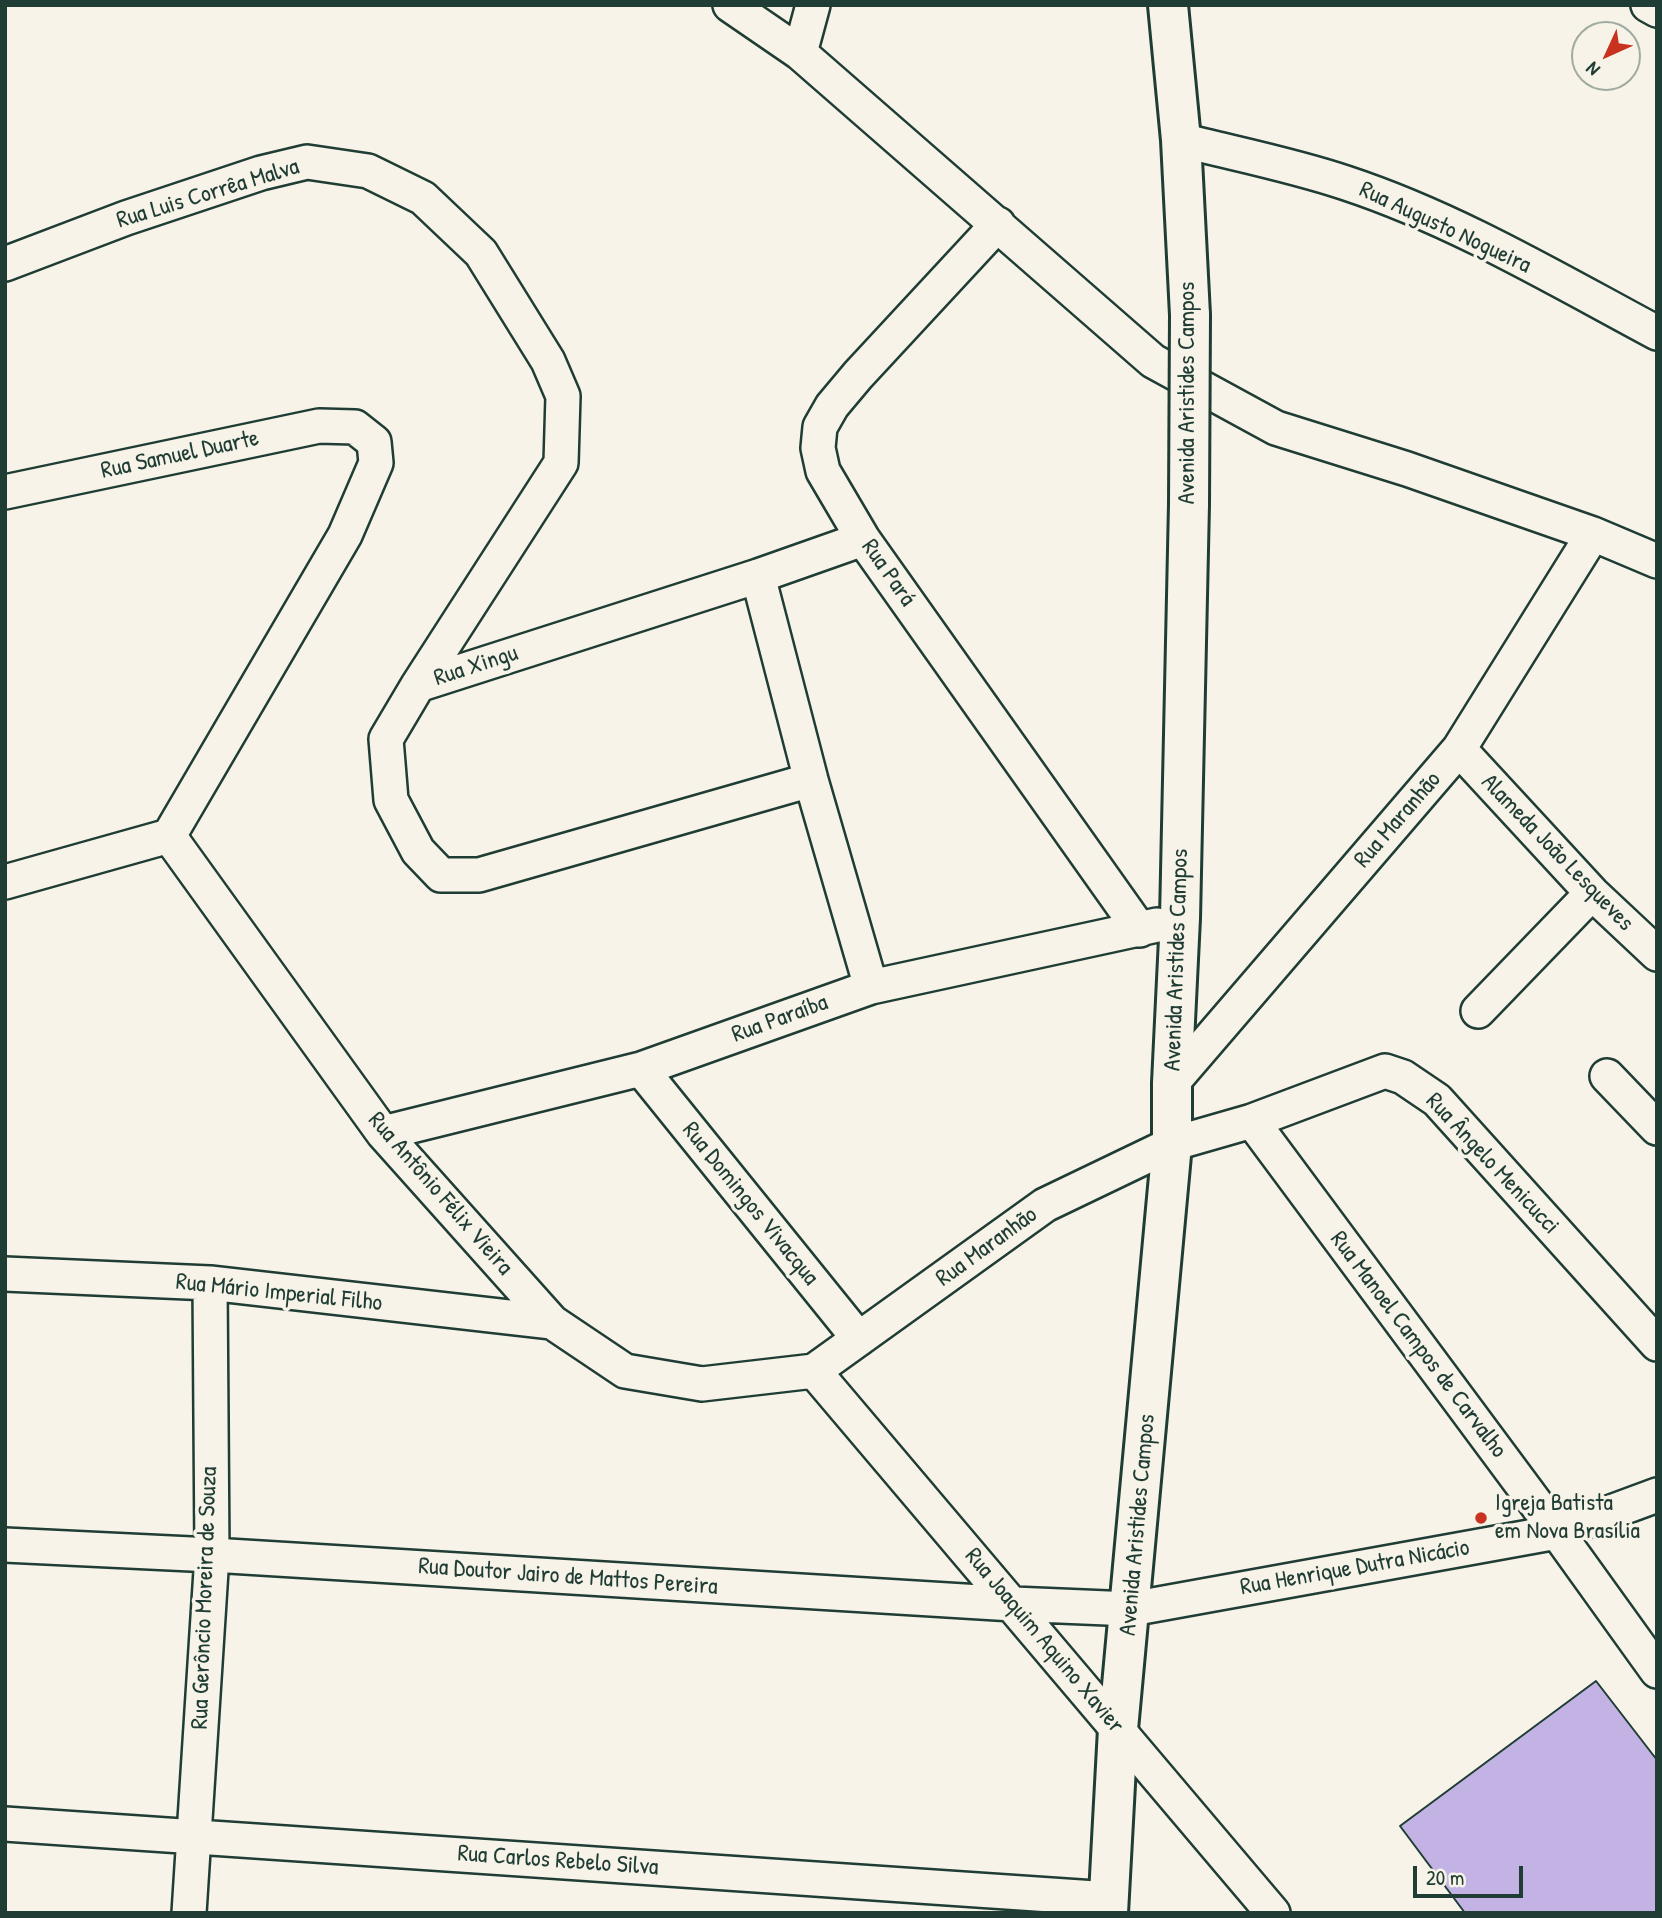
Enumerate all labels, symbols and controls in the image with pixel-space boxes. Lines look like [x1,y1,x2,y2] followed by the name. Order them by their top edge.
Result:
[1571,21,1641,91] north arrow
[1580,57,1605,82] text: N
[113,153,303,235] street label: Rua Luis Corrêa Malva
[1355,176,1535,280] street label: Rua Augusto Nogueira
[1174,282,1202,504] street label: Avenida Aristides Campos
[98,424,262,486] street label: Rua Samuel Duarte
[855,534,921,612] street label: Rua Pará
[430,639,522,693] street label: Rua Xingu
[1349,766,1447,874] street label: Rua Maranhão
[1475,768,1639,938] street label: Alameda João Lesqueves
[1159,848,1195,1072] street label: Avenida Aristides Campos
[728,988,832,1050] street label: Rua Paraíba
[1419,1087,1565,1241] street label: Rua Ângelo Menicucci
[361,1107,519,1281] street label: Rua Antônio Félix Vieira
[675,1117,825,1291] street label: Rua Domingos Vivacqua
[931,1201,1043,1293] street label: Rua Maranhão
[1323,1226,1513,1464] street label: Rua Manoel Campos de Carvalho
[174,1268,384,1318] street label: Rua Mário Imperial Filho
[1114,1413,1162,1637] street label: Avenida Aristides Campos
[186,1466,224,1730] street label: Rua Gerôncio Moreira de Souza
[1495,1490,1640,1546] place label: Igreja Batista em Nova Brasília
[1473,1510,1489,1526] marker: Igreja Batista em Nova Brasília
[1238,1534,1472,1602] street label: Rua Henrique Dutra Nicácio
[958,1543,1130,1739] street label: Rua Joaquim Aquino Xavier
[417,1552,719,1602] street label: Rua Doutor Jairo de Mattos Pereira
[457,1840,659,1882] street label: Rua Carlos Rebelo Silva
[1417,1852,1527,1896] scale bar
[1426,1863,1464,1892] text: 20 m

